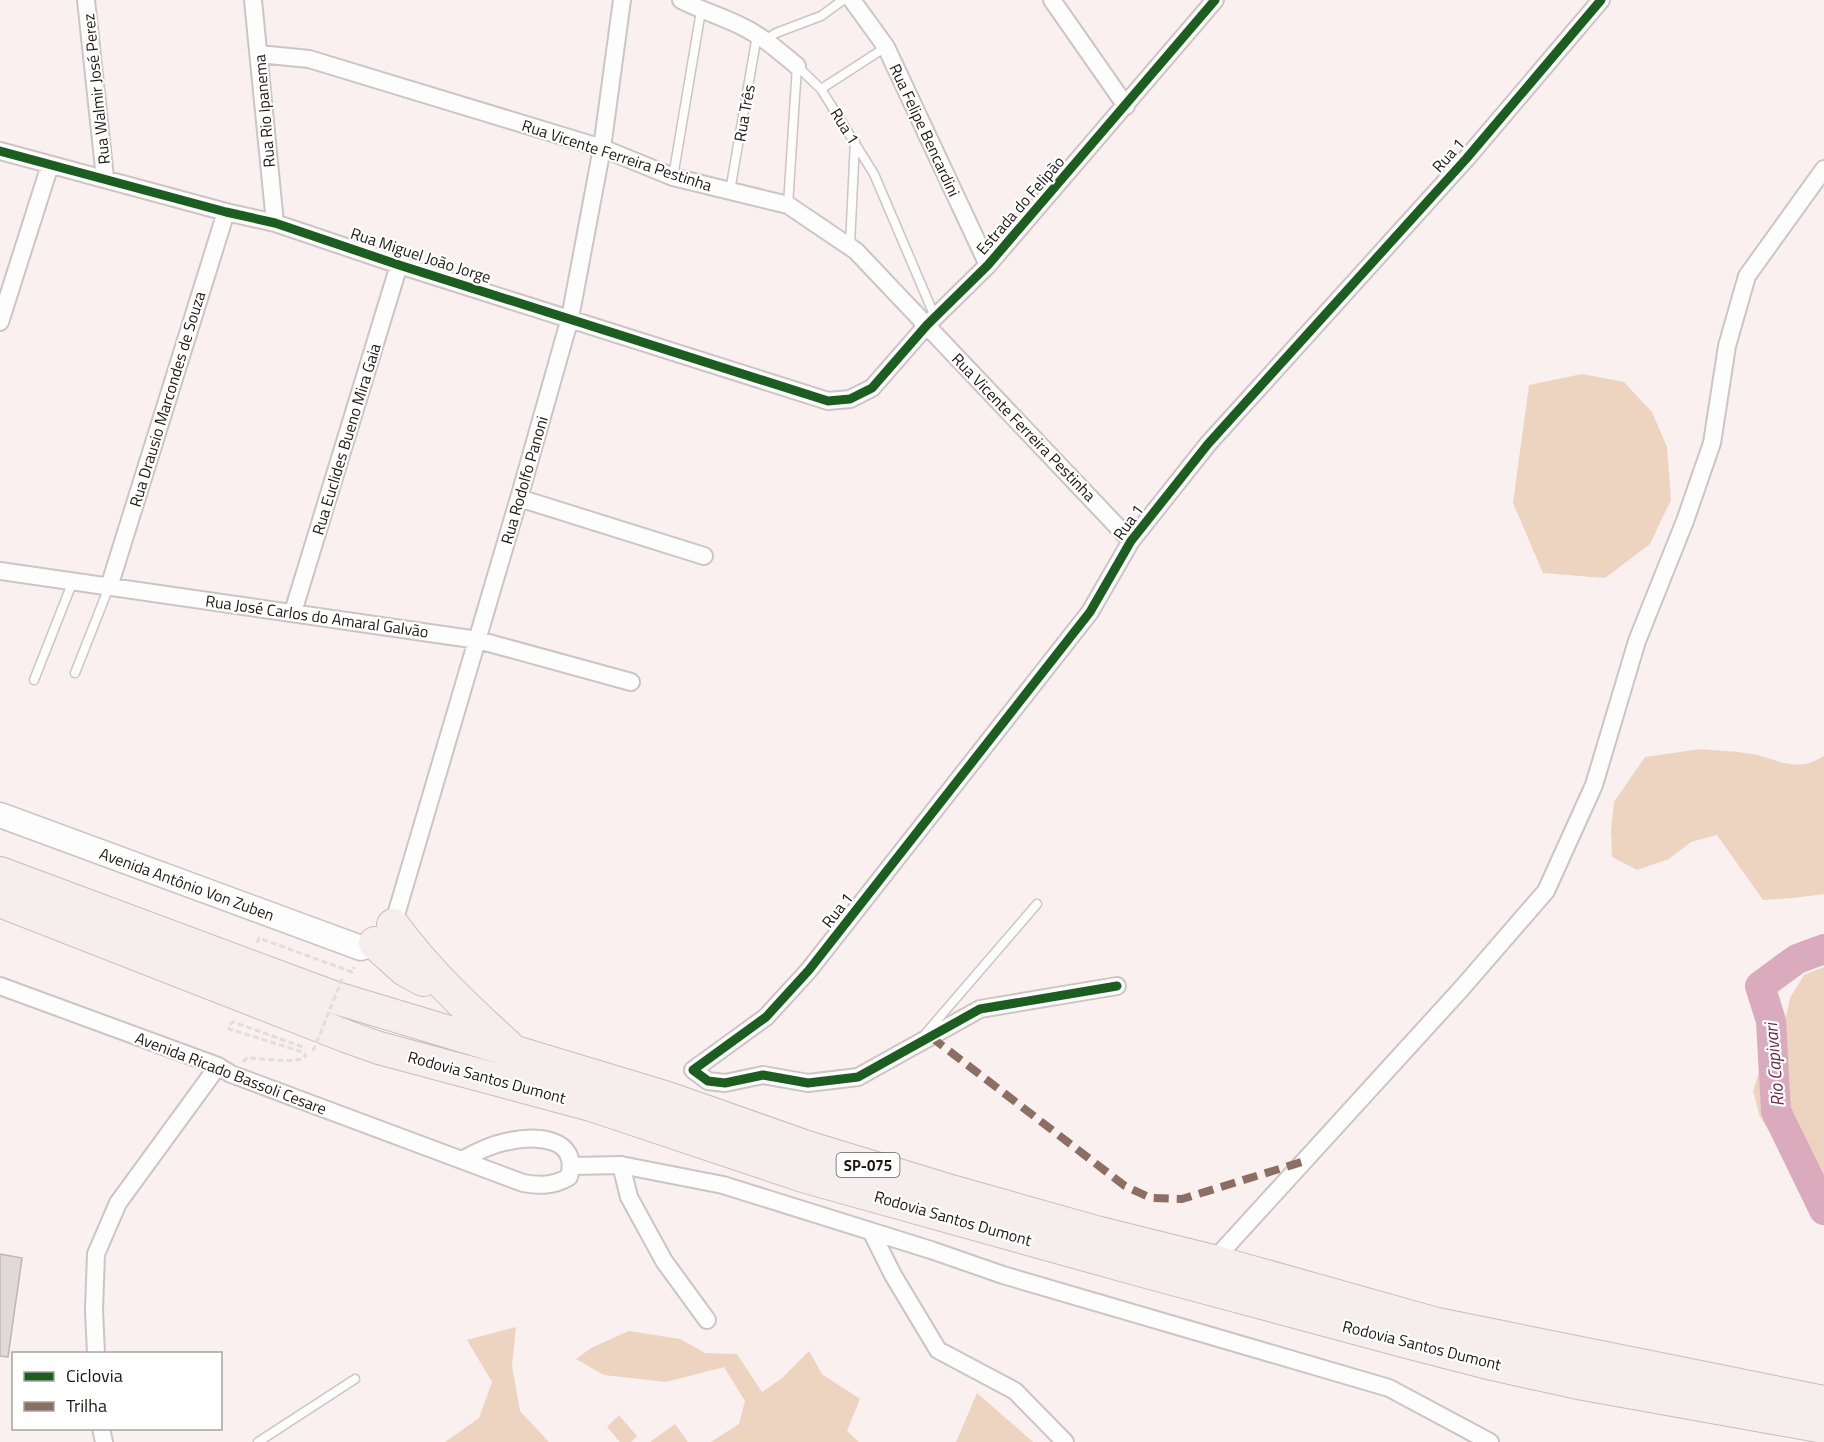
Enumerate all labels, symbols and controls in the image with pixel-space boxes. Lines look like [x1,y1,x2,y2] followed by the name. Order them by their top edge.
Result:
[76,12,116,166] street label: Rua Walmir José Perez
[247,53,281,169] street label: Rua Rio Ipanema
[884,60,966,200] street label: Rua Felipe Bencardini
[727,82,761,144] street label: Rua Três
[825,103,865,149] street label: Rua 1
[519,113,715,197] street label: Rua Vicente Ferreira Pestinha
[1426,133,1470,177] street label: Rua 1
[970,150,1070,260] street label: Estrada do Felipão
[348,221,494,289] street label: Rua Miguel João Jorge
[123,288,211,510] street label: Rua Drausio Marcondes de Souza
[305,340,387,538] street label: Rua Euclides Bueno Mira Gaia
[946,347,1102,507] street label: Rua Vicente Ferreira Pestinha
[494,413,554,547] street label: Rua Rodolfo Panoni
[1107,499,1149,545] street label: Rua 1
[204,588,430,644] street label: Rua José Carlos do Amaral Galvão
[96,841,278,927] street label: Avenida Antônio Von Zuben
[816,887,858,933] street label: Rua 1
[1757,1020,1791,1108] water label: Rio Capivari
[132,1025,330,1121] street label: Avenida Ricado Bassoli Cesare
[405,1044,569,1110] street label: Rodovia Santos Dumont
[836,1153,900,1177] road number: SP-075
[871,1184,1035,1252] street label: Rodovia Santos Dumont
[1340,1314,1504,1376] street label: Rodovia Santos Dumont
[12,1352,222,1430] legend
[66,1362,123,1389] text: Ciclovia
[66,1392,107,1419] text: Trilha

